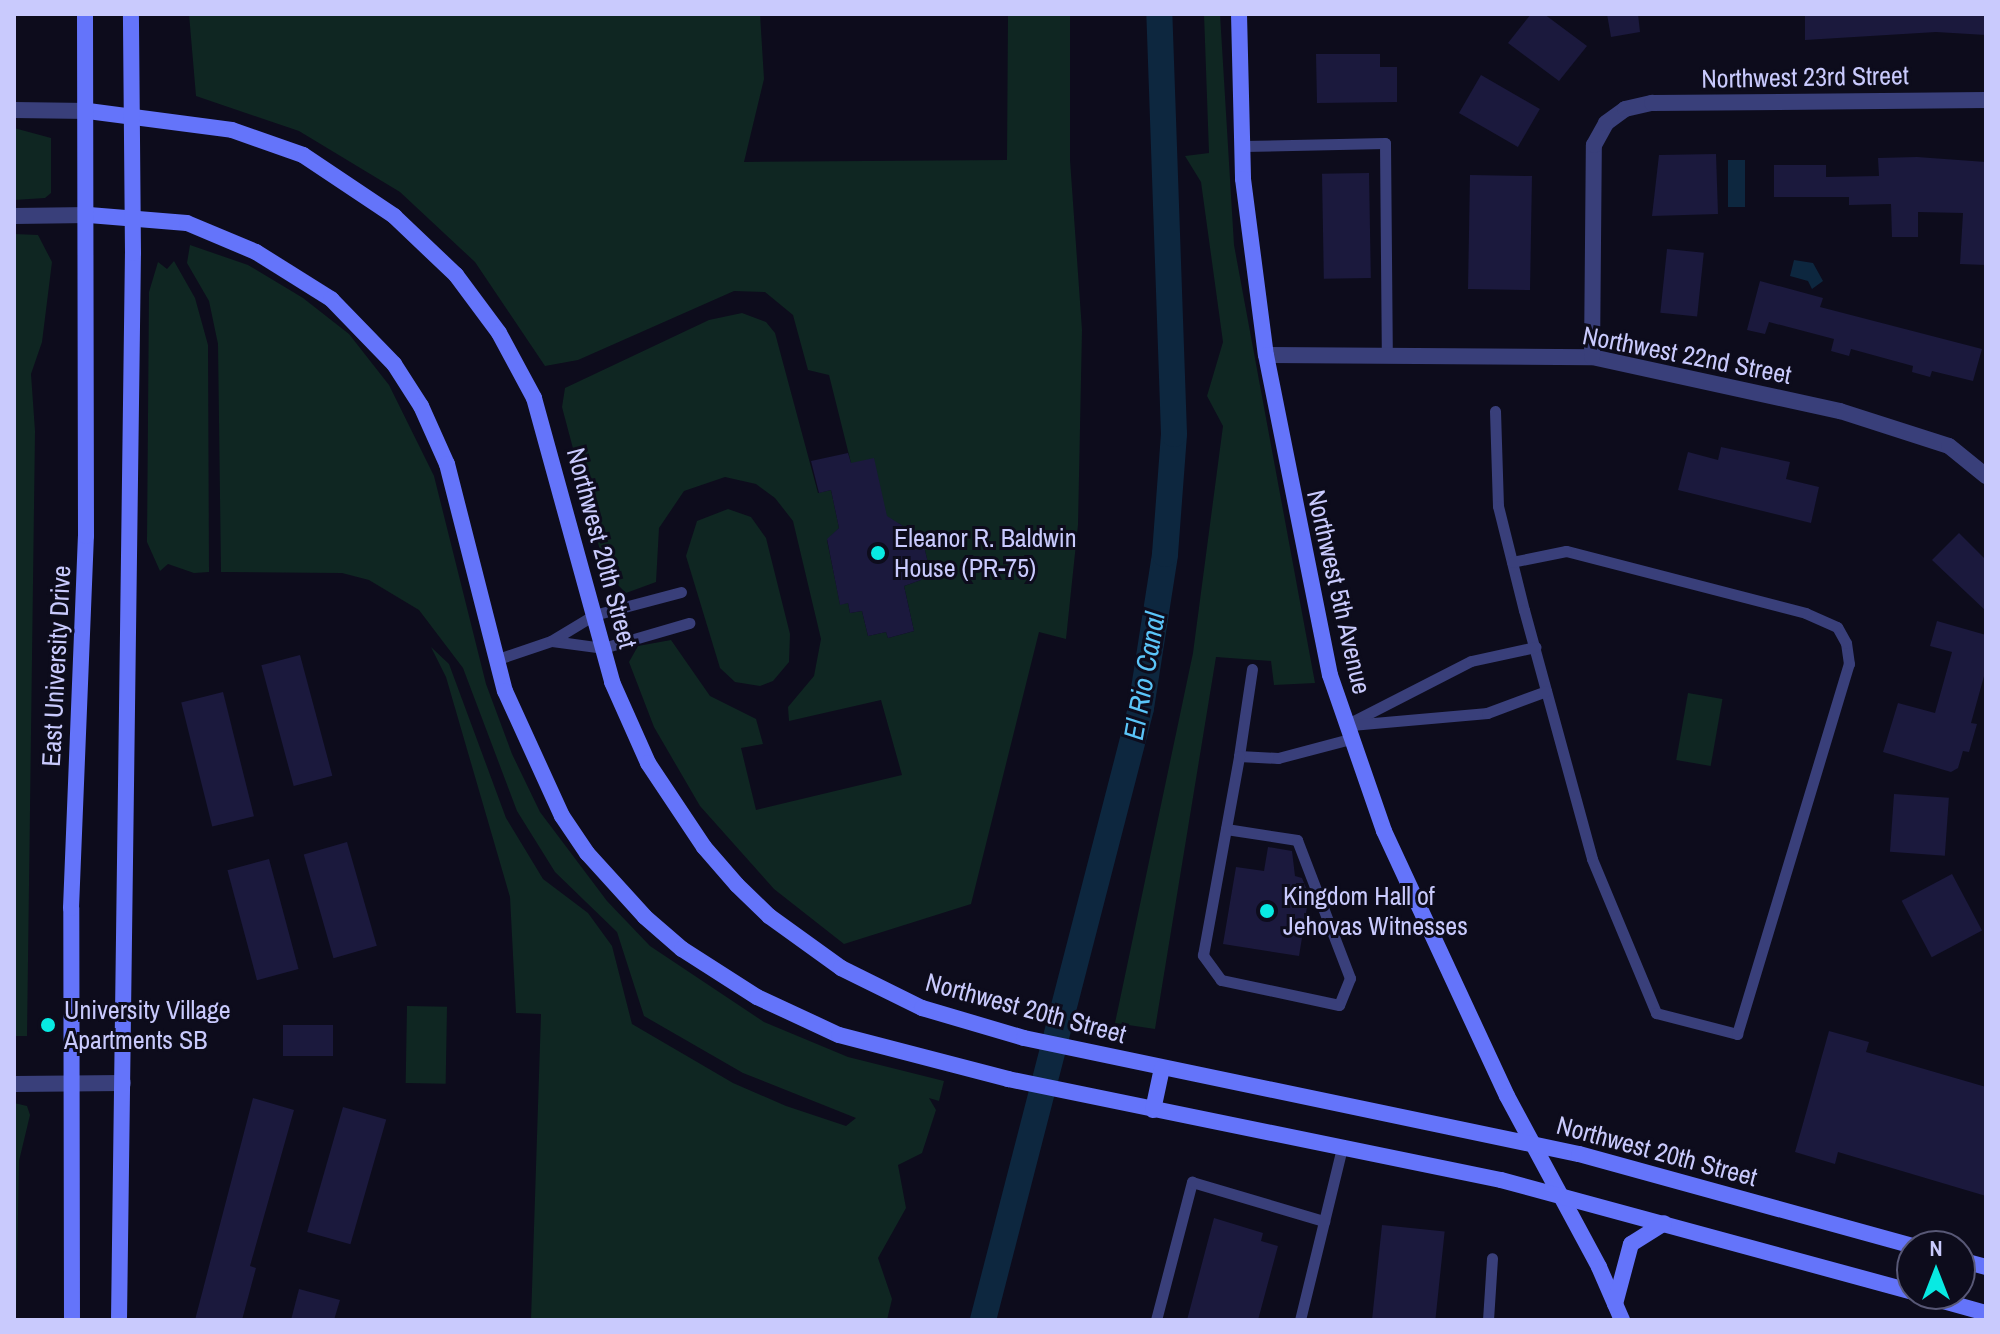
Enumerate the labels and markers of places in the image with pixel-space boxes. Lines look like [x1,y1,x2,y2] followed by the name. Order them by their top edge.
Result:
[894,522,1076,584] place label: Eleanor R. Baldwin House (PR-75)
[869,544,887,562] marker: Eleanor R. Baldwin House (PR-75)
[1283,880,1468,942] place label: Kingdom Hall of Jehovas Witnesses
[1258,902,1276,920] marker: Kingdom Hall of Jehovas Witnesses
[64,994,231,1056] place label: University Village Apartments SB
[39,1016,57,1034] marker: University Village Apartments SB

